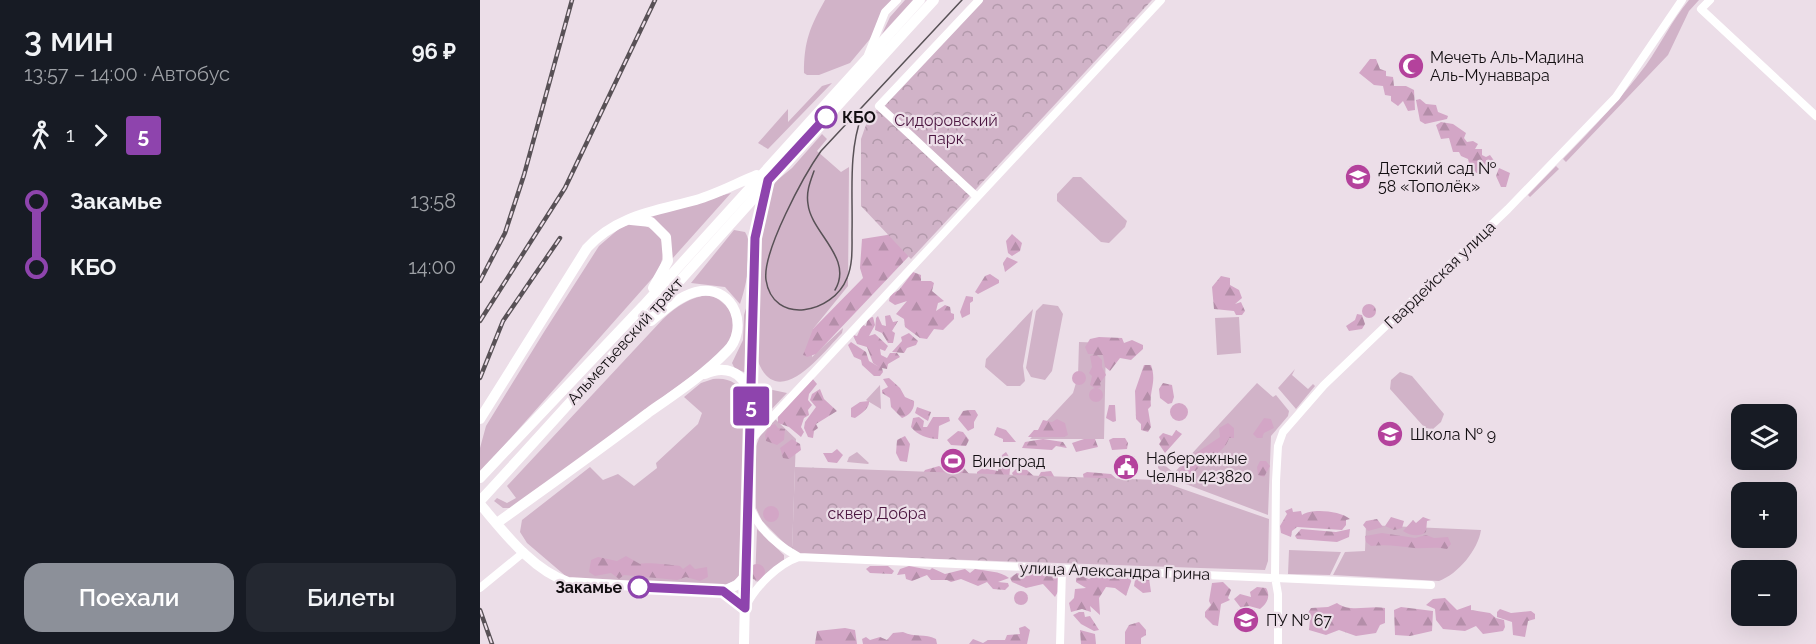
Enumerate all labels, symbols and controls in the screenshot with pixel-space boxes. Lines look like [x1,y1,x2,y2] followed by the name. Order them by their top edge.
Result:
[24,20,114,59] text: 3 мин
[412,38,456,64] text: 96 ₽
[1430,48,1584,85] place label: Мечеть Аль-Мадина Аль-Мунаввара
[1396,51,1426,81] mosque icon: Мечеть Аль-Мадина Аль-Мунаввара
[24,62,230,86] text: 13:57 – 14:00 · Автобус
[815,106,837,128] marker: КБО
[842,108,876,127] place label: КБО
[894,111,998,148] park label: Сидоровский парк
[24,119,57,152] icon: walk
[84,119,117,152] icon: forward
[66,123,75,147] text: 1
[138,123,149,148] text: 5
[1378,159,1496,196] place label: Детский сад № 58 «Тополёк»
[1343,162,1373,192] school or university icon: Детский сад № 58 «Тополёк»
[70,188,162,214] text: Закамье
[410,189,456,213] text: 13:58
[1381,217,1499,333] street label: Гвардейская улица
[70,254,116,280] text: КБО
[408,255,456,279] text: 14:00
[563,273,687,408] street label: Альметьевский тракт
[732,386,770,426] line badge: 5
[745,394,757,419] text: 5
[1731,404,1797,626] map controls
[1731,404,1797,470] button: layers
[1375,419,1405,449] school or university icon: Школа № 9
[1410,425,1496,444] place label: Школа № 9
[938,446,968,476] sports icon: Виноград
[1146,449,1252,486] place label: Набережные Челны 423820
[972,452,1045,471] place label: Виноград
[1111,452,1141,482] public building icon: Набережные Челны 423820
[1731,482,1797,548] button: +
[828,504,926,523] park label: сквер Добра
[1019,558,1211,584] street label: улица Александра Грина
[1731,560,1797,626] button: −
[24,563,234,632] button: Поехали
[246,563,456,632] button: Билеты
[628,576,650,598] marker: Закамье
[555,578,622,597] place label: Закамье
[1231,605,1261,635] school or university icon: ПУ № 67
[1266,611,1332,630] place label: ПУ № 67

